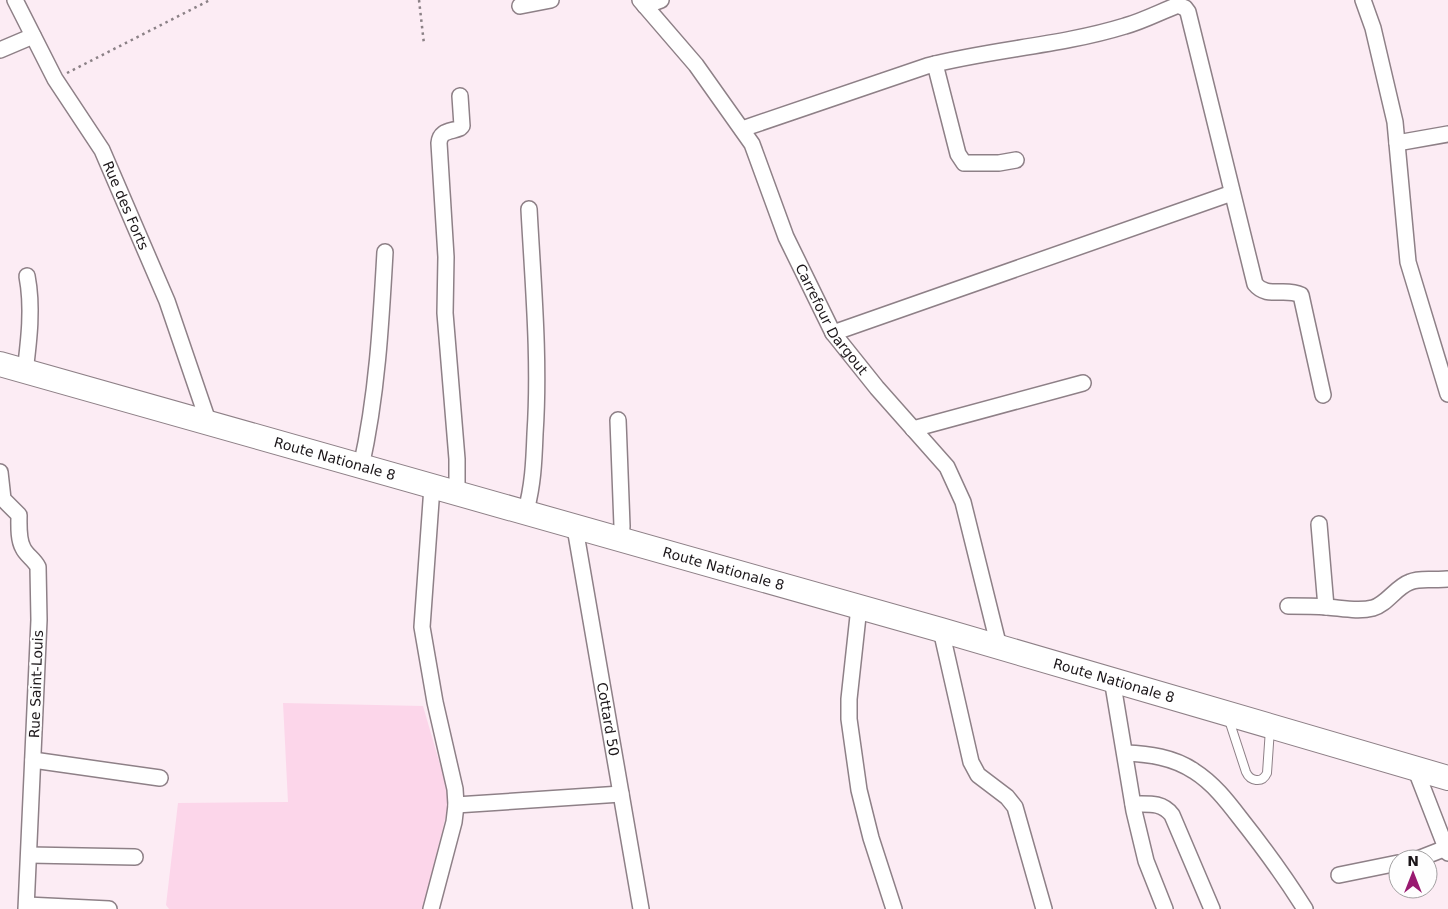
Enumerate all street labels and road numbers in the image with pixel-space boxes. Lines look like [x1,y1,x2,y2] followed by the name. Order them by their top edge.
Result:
[100,159,152,252] street label: Rue des Forts
[792,261,871,378] street label: Carrefour Dargout
[272,434,397,483] street label: Route Nationale 8
[661,544,786,593] street label: Route Nationale 8
[26,630,46,738] street label: Rue Saint-Louis
[1051,655,1176,706] street label: Route Nationale 8
[594,681,622,757] street label: Cottard 50

